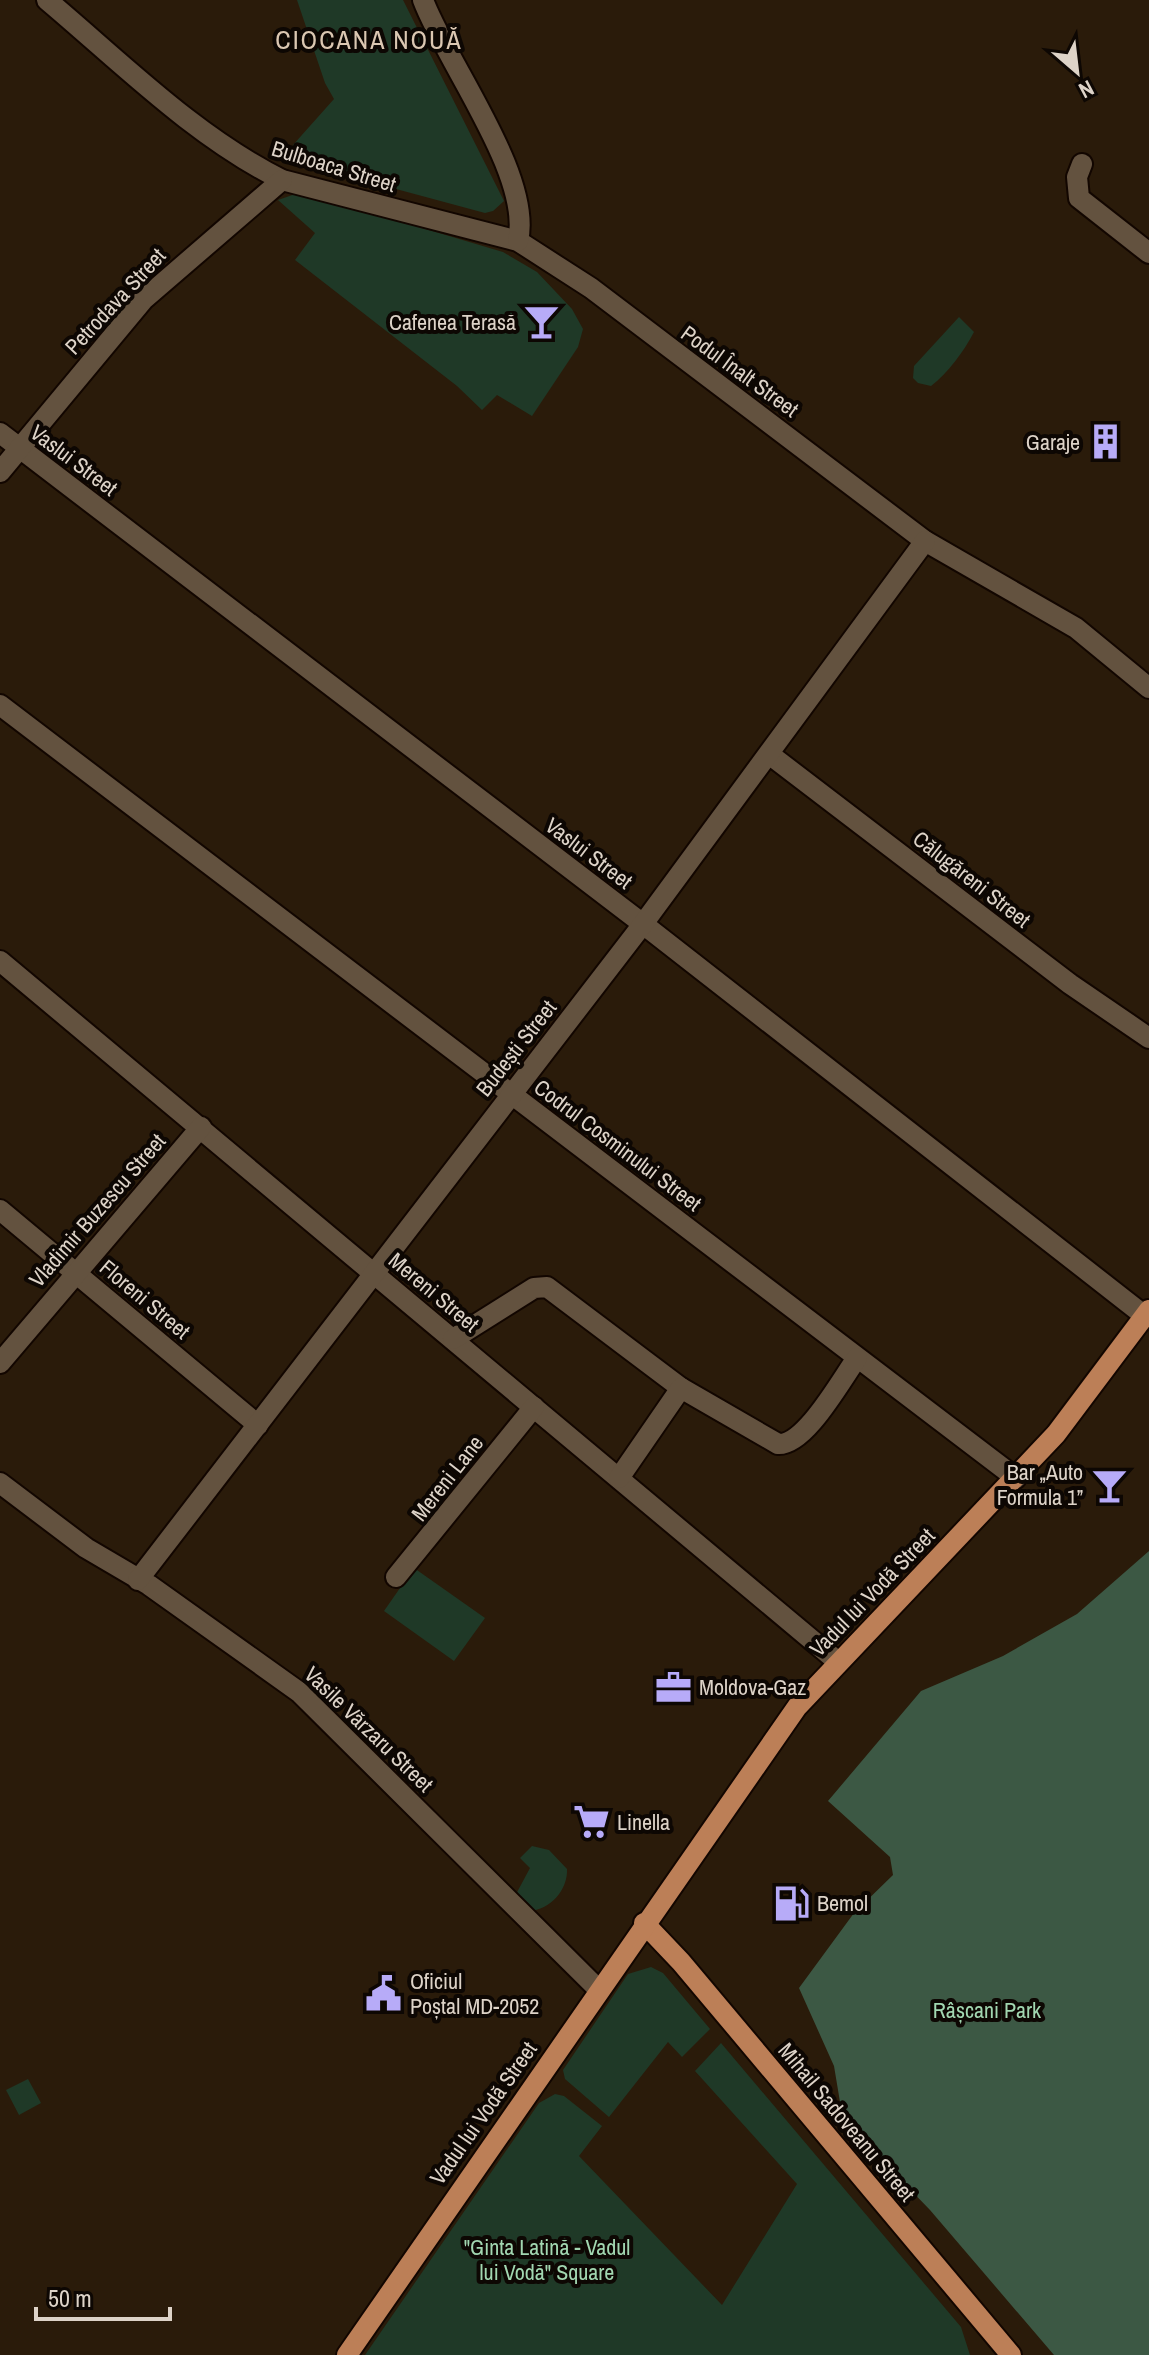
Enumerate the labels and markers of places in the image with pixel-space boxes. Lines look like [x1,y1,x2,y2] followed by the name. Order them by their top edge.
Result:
[523,303,561,341] bar icon: Cafenea Terasă
[389,307,516,337] place label: Cafenea Terasă
[1087,423,1125,461] building icon: Garaje
[1026,427,1080,457] place label: Garaje
[997,1457,1083,1512] place label: Bar „Auto Formula 1”
[1090,1466,1128,1504] bar icon: Bar „Auto Formula 1”
[654,1668,692,1706] office icon: Moldova-Gaz
[699,1672,806,1702] place label: Moldova-Gaz
[572,1803,610,1841] supermarket icon: Linella
[617,1807,670,1837] place label: Linella
[772,1884,810,1922] fuel station icon: Bemol
[817,1888,868,1918] place label: Bemol
[410,1966,539,2021] place label: Oficiul Poștal MD-2052
[365,1975,403,2013] public building icon: Oficiul Poștal MD-2052

